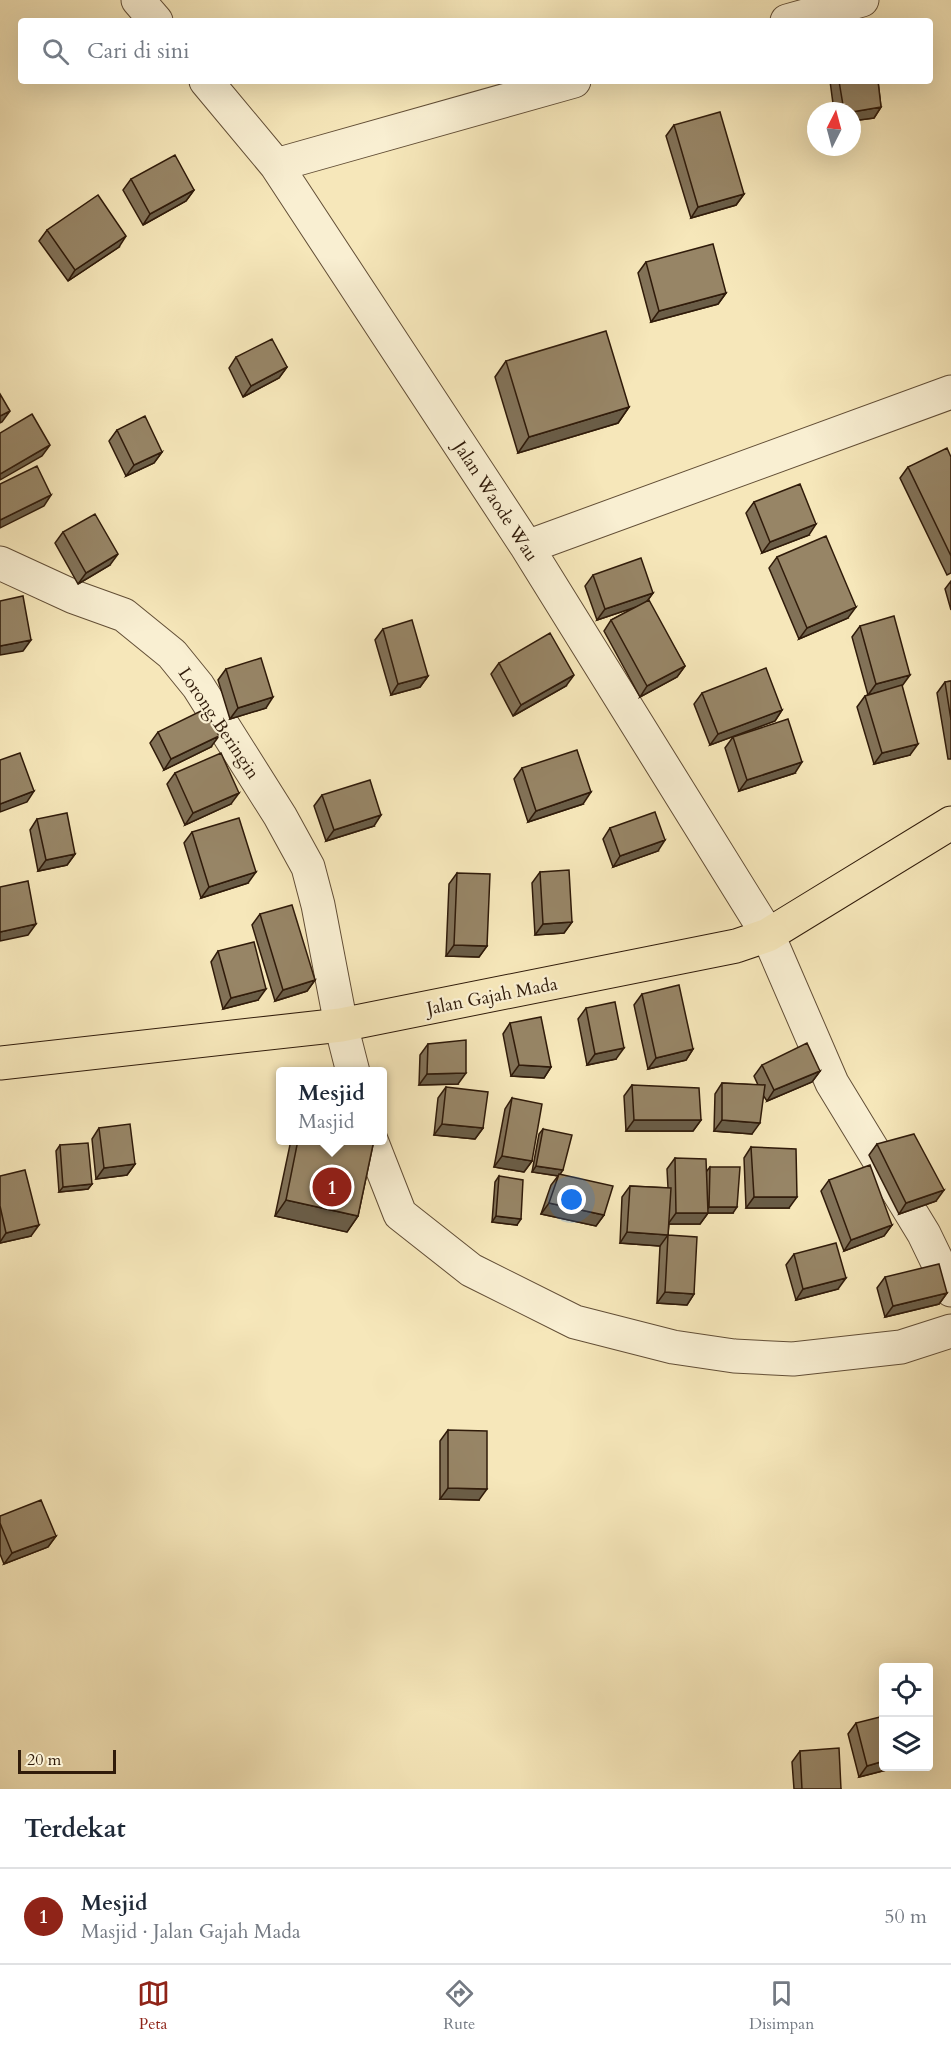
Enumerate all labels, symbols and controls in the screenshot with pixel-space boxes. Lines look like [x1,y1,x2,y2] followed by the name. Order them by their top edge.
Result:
[18,18,933,84] search box
[39,35,72,68] icon: search
[87,36,190,66] text: Cari di sini
[807,102,861,156] north arrow
[446,434,544,566] street label: Jalan Waode Wau
[172,663,266,785] street label: Lorong Beringin
[421,971,560,1022] street label: Jalan Gajah Mada
[276,1067,387,1145] popup
[298,1078,365,1108] text: Mesjid
[298,1108,354,1135] text: Masjid
[312,1164,352,1210] pin: 1
[557,1185,586,1214] your location
[879,1663,933,1771] map controls
[879,1663,933,1717] button: locate
[879,1717,933,1771] button: layers
[18,1747,116,1774] scale bar
[27,1749,61,1771] text: 20 m
[24,1811,126,1846] text: Terdekat
[81,1888,147,1918] text: Mesjid
[38,1903,49,1930] text: 1
[884,1903,927,1930] text: 50 m
[81,1918,301,1945] text: Masjid · Jalan Gajah Mada
[137,1977,170,2035] tab: Peta
[443,1977,476,2035] tab: Rute
[749,1977,814,2035] tab: Disimpan

